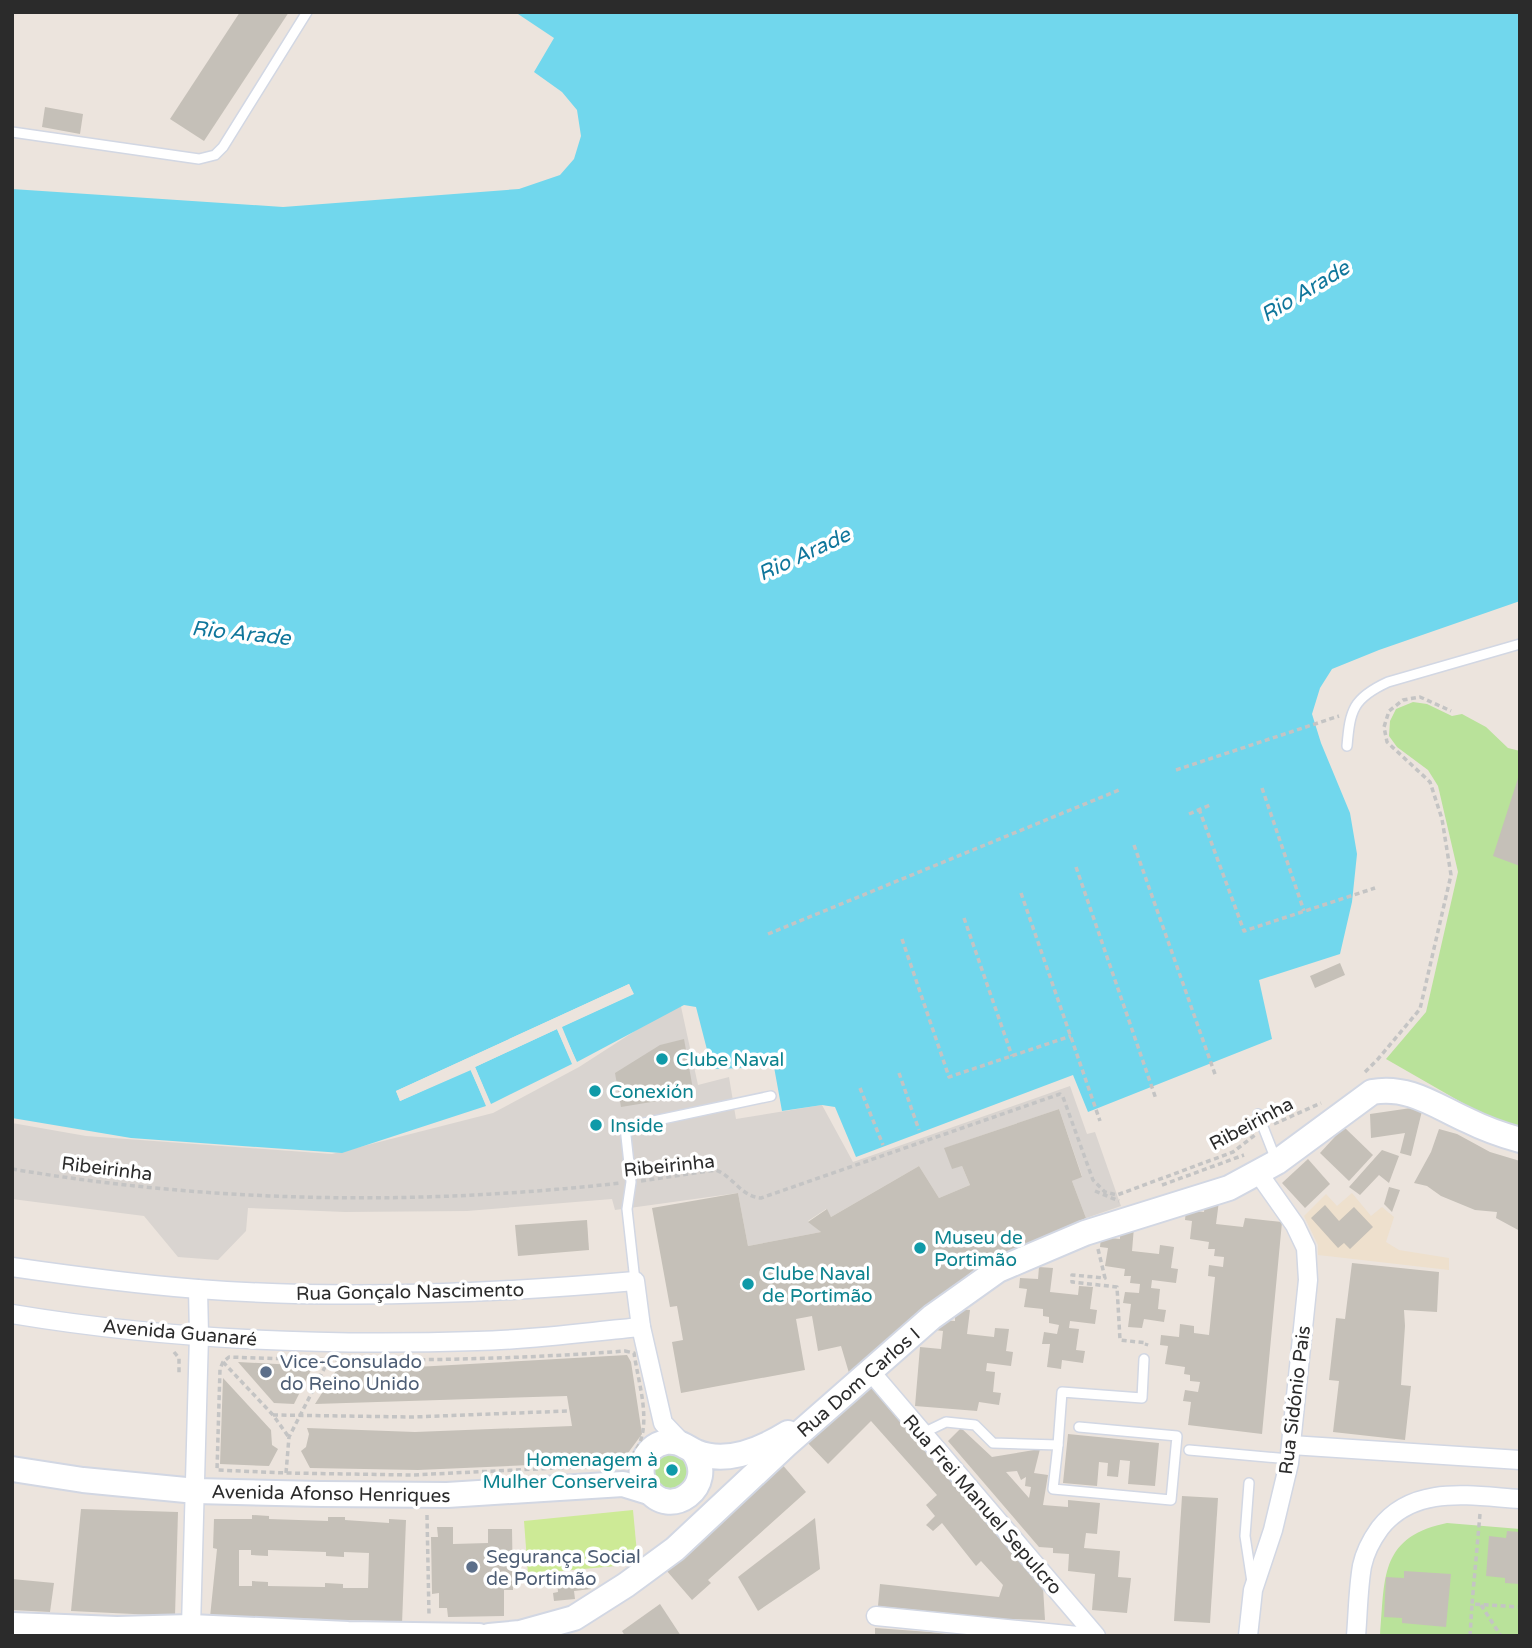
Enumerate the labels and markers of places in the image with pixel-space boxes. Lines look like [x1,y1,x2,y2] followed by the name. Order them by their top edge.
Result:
[676,1049,784,1071] place label: Clube Naval
[654,1051,670,1067] marker: Clube Naval
[609,1081,694,1103] place label: Conexión
[587,1083,603,1099] marker: Conexión
[610,1115,663,1137] place label: Inside
[588,1117,604,1133] marker: Inside
[934,1227,1023,1271] place label: Museu de Portimão
[912,1240,928,1256] marker: Museu de Portimão
[762,1263,873,1307] place label: Clube Naval de Portimão
[740,1276,756,1292] marker: Clube Naval de Portimão
[280,1351,422,1395] place label: Vice-Consulado do Reino Unido
[258,1364,274,1380] marker: Vice-Consulado do Reino Unido
[482,1449,658,1493] place label: Homenagem à Mulher Conserveira
[664,1462,680,1478] marker: Homenagem à Mulher Conserveira
[486,1546,641,1590] place label: Segurança Social de Portimão
[464,1559,480,1575] marker: Segurança Social de Portimão

